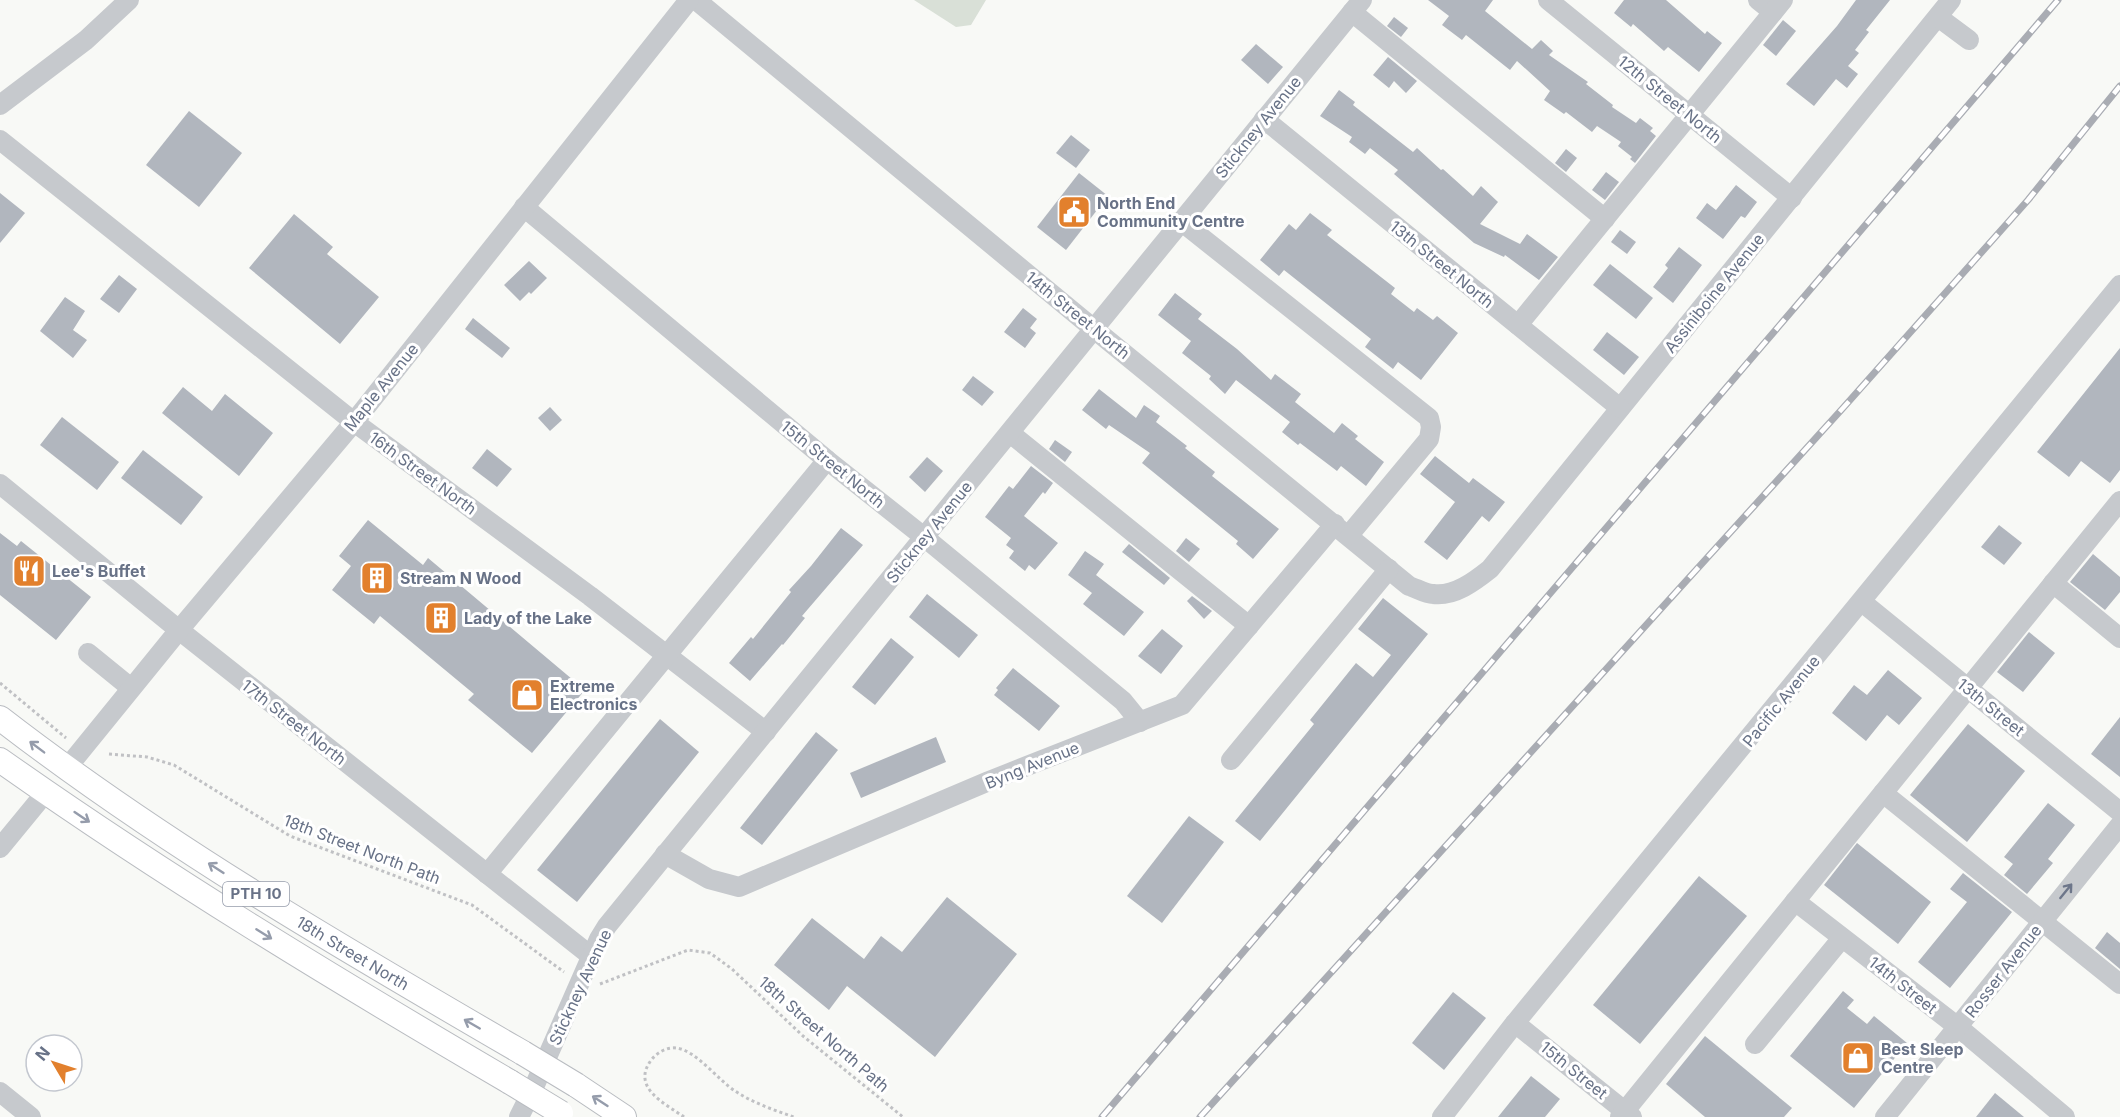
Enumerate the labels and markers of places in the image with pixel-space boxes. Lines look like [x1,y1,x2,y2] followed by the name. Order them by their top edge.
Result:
[1097,193,1245,231] place label: North End Community Centre
[1056,194,1092,230] public building icon: North End Community Centre
[11,553,47,589] restaurant icon: Lee's Buffet
[359,560,395,596] building icon: Stream N Wood
[52,561,146,581] place label: Lee's Buffet
[400,568,521,588] place label: Stream N Wood
[423,600,459,636] building icon: Lady of the Lake
[464,608,592,628] place label: Lady of the Lake
[550,676,638,714] place label: Extreme Electronics
[509,677,545,713] shop icon: Extreme Electronics
[1881,1039,1964,1077] place label: Best Sleep Centre
[1840,1040,1876,1076] shop icon: Best Sleep Centre

